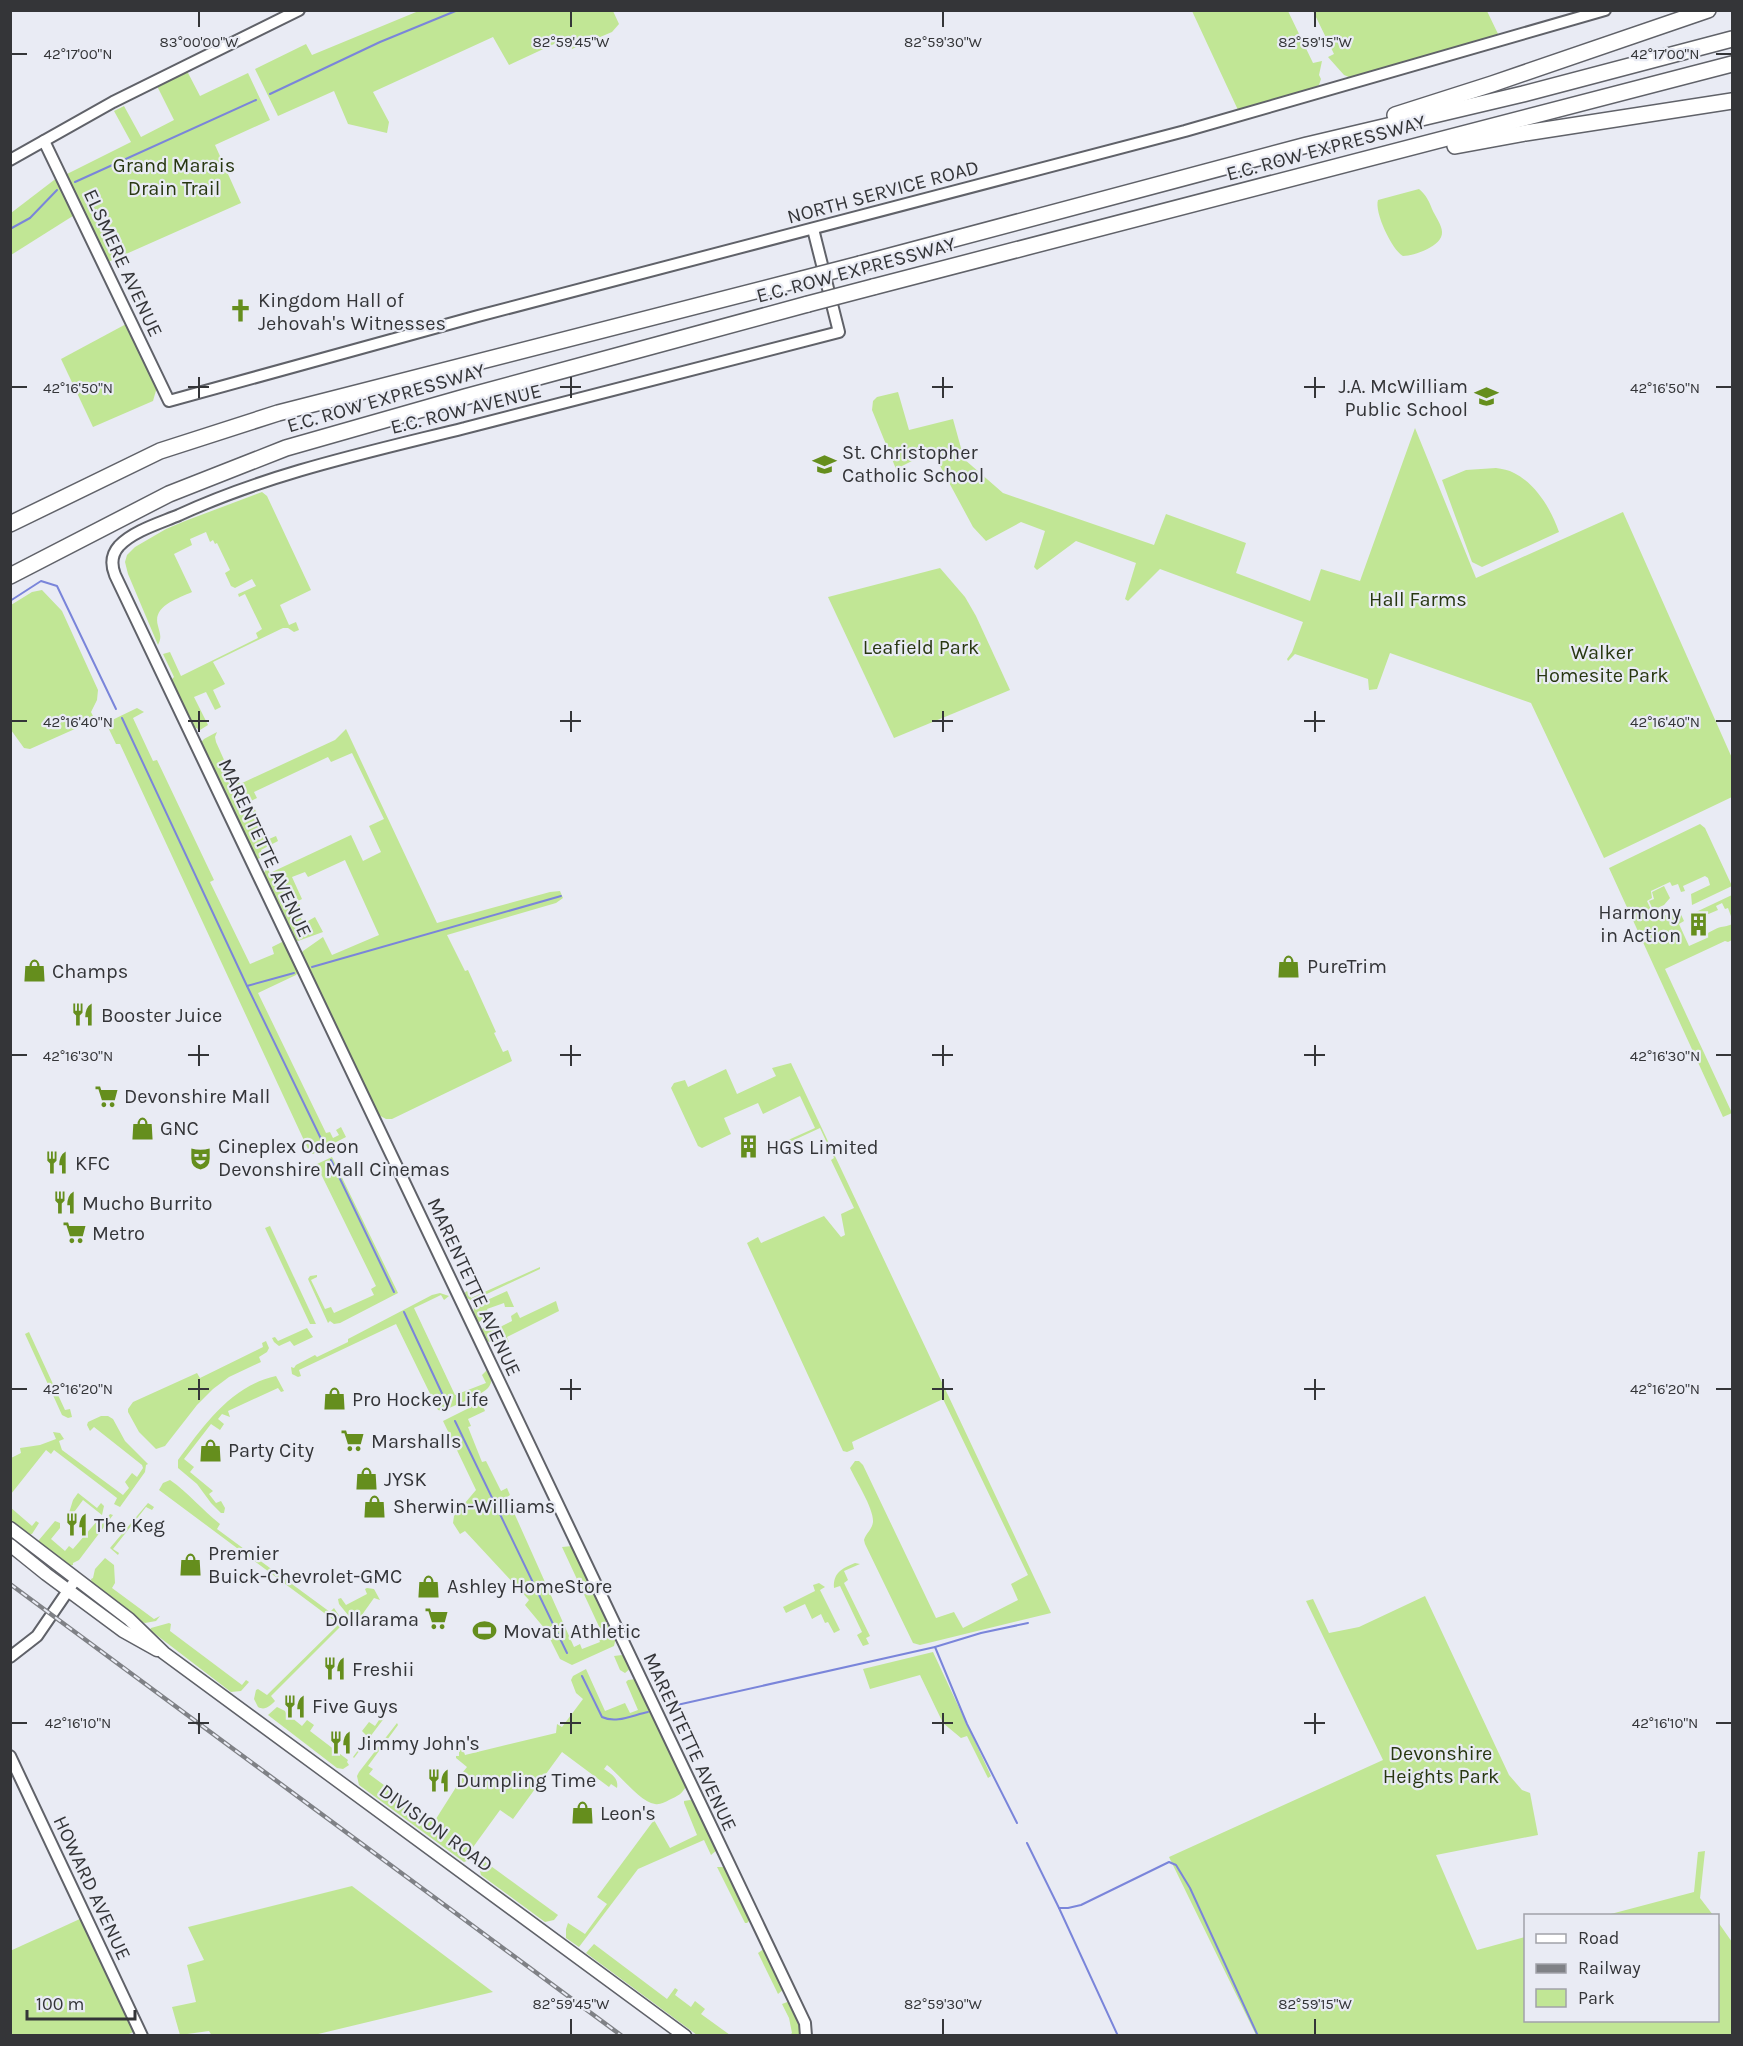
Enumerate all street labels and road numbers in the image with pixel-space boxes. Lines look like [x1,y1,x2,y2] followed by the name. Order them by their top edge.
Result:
[1224,110,1428,186] street label: E.C. ROW EXPRESSWAY
[785,155,981,229] street label: NORTH SERVICE ROAD
[79,185,167,341] street label: ELSMERE AVENUE
[754,232,958,308] street label: E.C. ROW EXPRESSWAY
[284,359,488,437] street label: E.C. ROW EXPRESSWAY
[388,379,544,439] street label: E.C. ROW AVENUE
[214,755,316,941] street label: MARENTETTE AVENUE
[423,1194,525,1380] street label: MARENTETTE AVENUE
[639,1649,741,1835] street label: MARENTETTE AVENUE
[375,1779,497,1877] street label: DIVISION ROAD
[48,1812,136,1964] street label: HOWARD AVENUE

